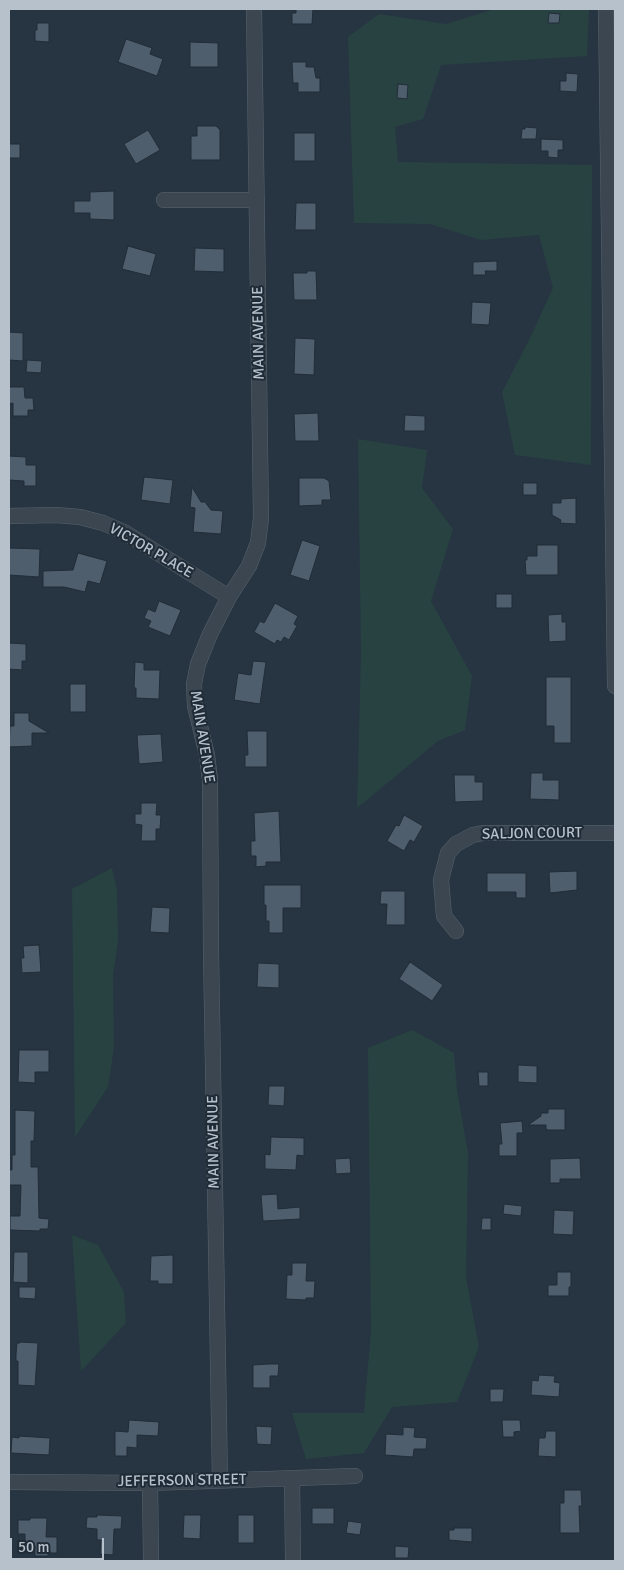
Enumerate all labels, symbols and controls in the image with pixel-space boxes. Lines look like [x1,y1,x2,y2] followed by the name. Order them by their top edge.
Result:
[249,286,269,380] street label: MAIN AVENUE
[106,520,196,582] street label: VICTOR PLACE
[186,689,218,785] street label: MAIN AVENUE
[482,824,582,844] street label: SALJON COURT
[204,1095,224,1189] street label: MAIN AVENUE
[118,1471,246,1491] street label: JEFFERSON STREET
[12,1528,106,1560] scale bar
[18,1538,49,1556] text: 50 m

